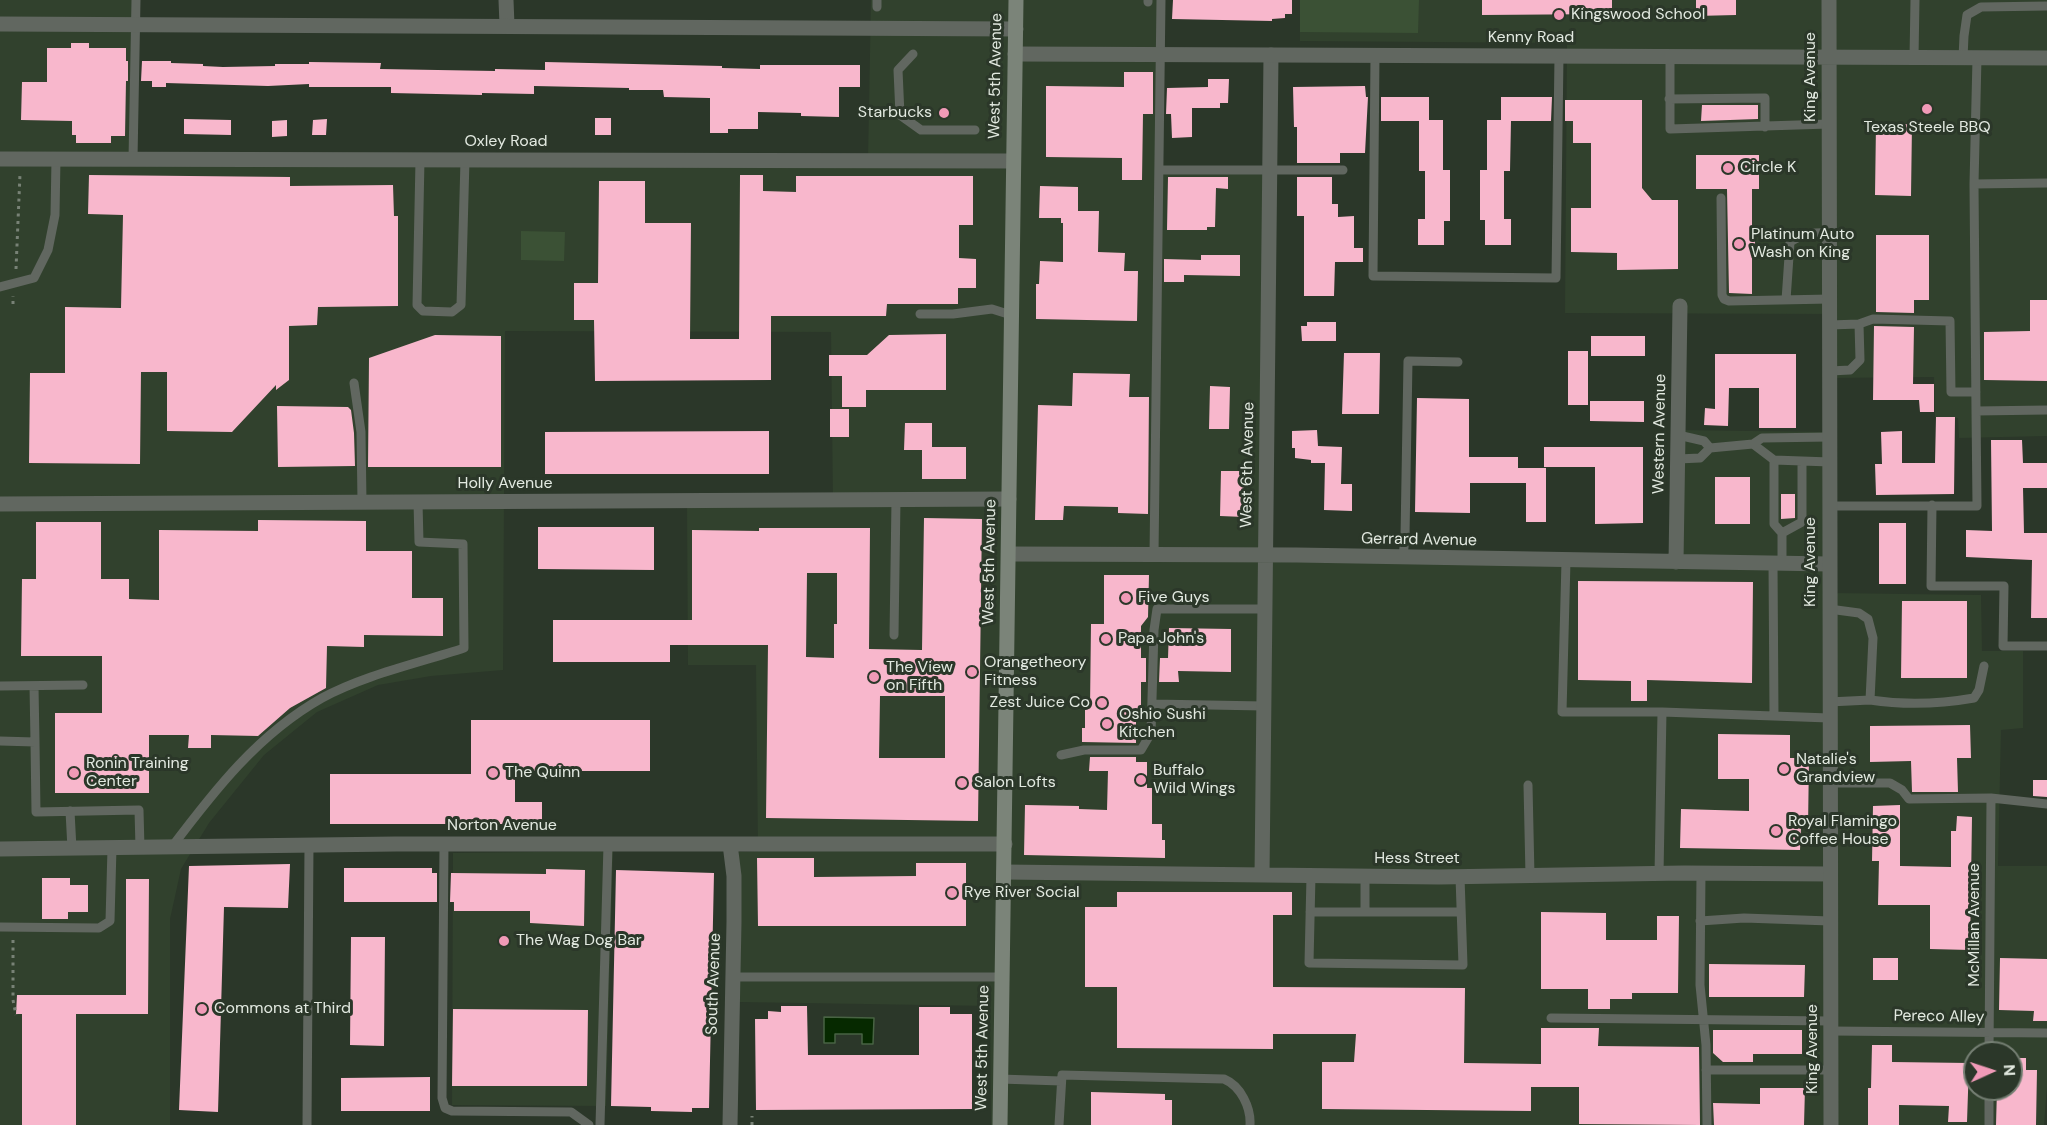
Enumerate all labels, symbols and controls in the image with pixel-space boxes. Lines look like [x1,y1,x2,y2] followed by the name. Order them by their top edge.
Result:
[1571,5,1705,25] place label: Kingswood School
[1552,8,1566,22] marker: Kingswood School
[985,13,1007,139] street label: West 5th Avenue
[1488,28,1574,48] street label: Kenny Road
[1801,32,1821,122] street label: King Avenue
[1920,102,1934,116] marker: Texas Steele BBQ
[858,103,932,123] place label: Starbucks
[937,106,951,120] marker: Starbucks
[1863,118,1991,138] place label: Texas Steele BBQ
[464,132,548,152] street label: Oxley Road
[1740,158,1796,178] place label: Circle K
[1721,161,1735,175] marker: Circle K
[1751,225,1854,263] place label: Platinum Auto Wash on King
[1732,237,1746,251] marker: Platinum Auto Wash on King
[1649,374,1671,494] street label: Western Avenue
[1237,402,1259,528] street label: West 6th Avenue
[457,474,553,494] street label: Holly Avenue
[979,499,1001,625] street label: West 5th Avenue
[1801,517,1821,607] street label: King Avenue
[1361,529,1477,551] street label: Gerrard Avenue
[1138,588,1210,608] place label: Five Guys
[1119,591,1133,605] marker: Five Guys
[1118,629,1204,649] place label: Papa John's
[1099,632,1113,646] marker: Papa John's
[984,653,1086,691] place label: Orangetheory Fitness
[886,658,953,696] place label: The View on Fifth
[965,665,979,679] marker: Orangetheory Fitness
[867,670,881,684] marker: The View on Fifth
[990,693,1090,713] place label: Zest Juice Co
[1095,696,1109,710] marker: Zest Juice Co
[1119,705,1206,743] place label: Oshio Sushi Kitchen
[1100,717,1114,731] marker: Oshio Sushi Kitchen
[1796,750,1875,788] place label: Natalie's Grandview
[86,754,189,792] place label: Ronin Training Center
[1153,761,1236,799] place label: Buffalo Wild Wings
[1777,762,1791,776] marker: Natalie's Grandview
[505,763,580,783] place label: The Quinn
[67,766,81,780] marker: Ronin Training Center
[486,766,500,780] marker: The Quinn
[974,773,1056,793] place label: Salon Lofts
[1134,773,1148,787] marker: Buffalo Wild Wings
[955,776,969,790] marker: Salon Lofts
[1788,812,1897,850] place label: Royal Flamingo Coffee House
[447,816,557,836] street label: Norton Avenue
[1769,824,1783,838] marker: Royal Flamingo Coffee House
[1374,849,1460,869] street label: Hess Street
[1965,863,1985,987] street label: McMillan Avenue
[964,883,1080,903] place label: Rye River Social
[945,886,959,900] marker: Rye River Social
[516,931,642,951] place label: The Wag Dog Bar
[703,933,725,1035] street label: South Avenue
[497,934,511,948] marker: The Wag Dog Bar
[972,985,994,1111] street label: West 5th Avenue
[214,999,351,1019] place label: Commons at Third
[195,1002,209,1016] marker: Commons at Third
[1803,1004,1823,1094] street label: King Avenue
[1893,1007,1985,1027] street label: Pereco Alley
[1963,1041,2023,1101] north arrow
[1999,1064,2020,1077] text: N

